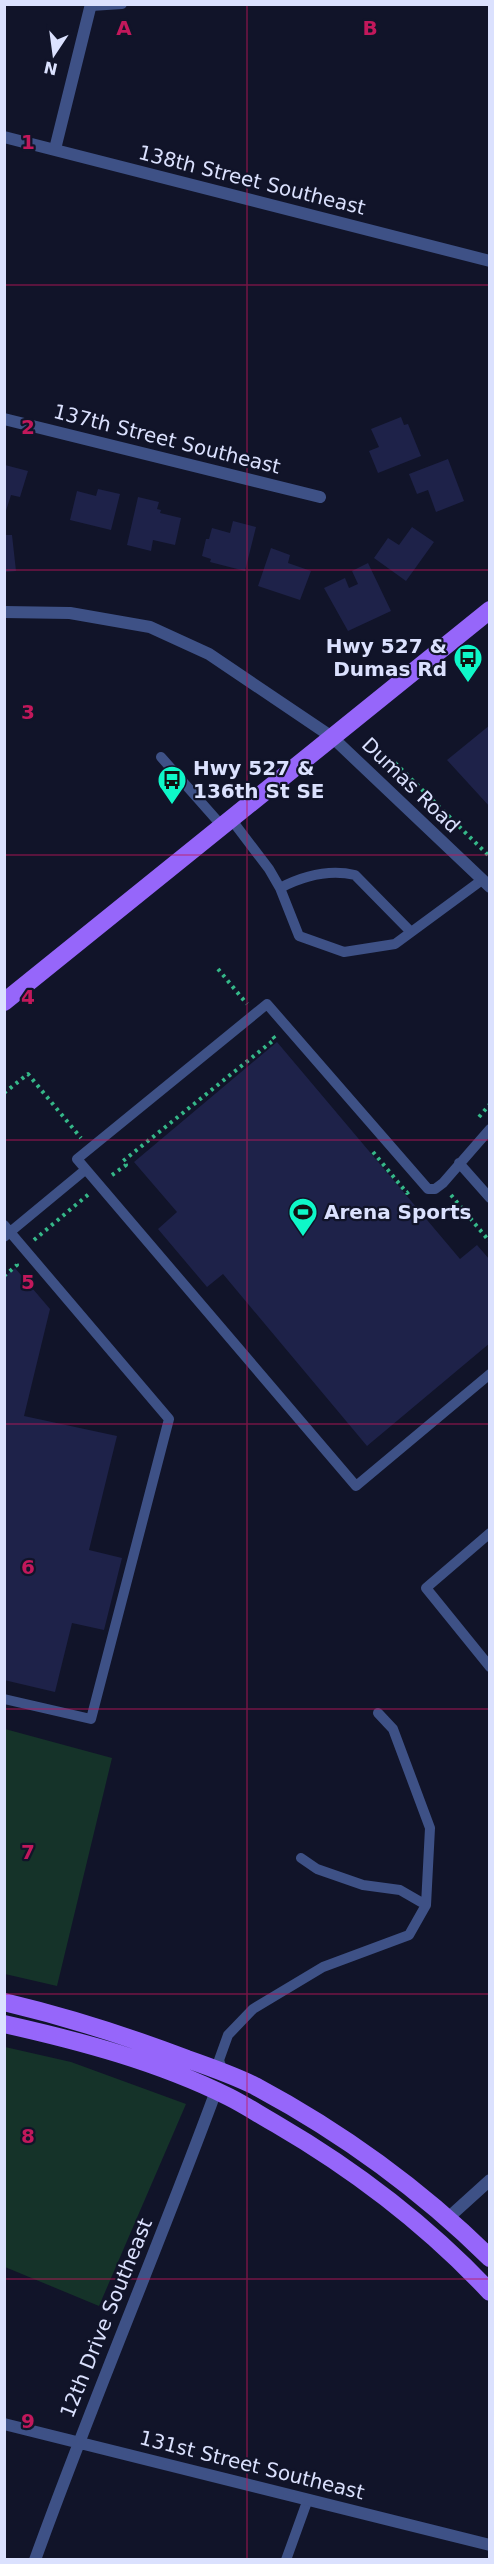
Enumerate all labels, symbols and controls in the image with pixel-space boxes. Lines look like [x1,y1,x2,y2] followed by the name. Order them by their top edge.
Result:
[116,16,132,40] text: A
[362,16,378,40] text: B
[24,24,84,84] north arrow
[42,57,59,79] text: N
[21,130,35,154] text: 1
[136,140,368,220] street label: 138th Street Southeast
[51,399,283,479] street label: 137th Street Southeast
[21,415,35,439] text: 2
[326,634,447,681] place label: Hwy 527 & Dumas Rd
[452,642,484,684] bus stop icon: Hwy 527 & Dumas Rd
[21,700,35,724] text: 3
[357,732,465,838] street label: Dumas Road
[193,756,325,803] place label: Hwy 527 & 136th St SE
[156,764,188,806] bus stop icon: Hwy 527 & 136th St SE
[21,985,35,1009] text: 4
[287,1196,319,1238] sports icon: Arena Sports
[324,1200,471,1224] place label: Arena Sports
[21,1270,35,1294] text: 5
[21,1555,35,1579] text: 6
[21,1840,35,1864] text: 7
[21,2124,35,2148] text: 8
[55,2215,157,2421] street label: 12th Drive Southeast
[21,2409,35,2433] text: 9
[137,2425,367,2505] street label: 131st Street Southeast

